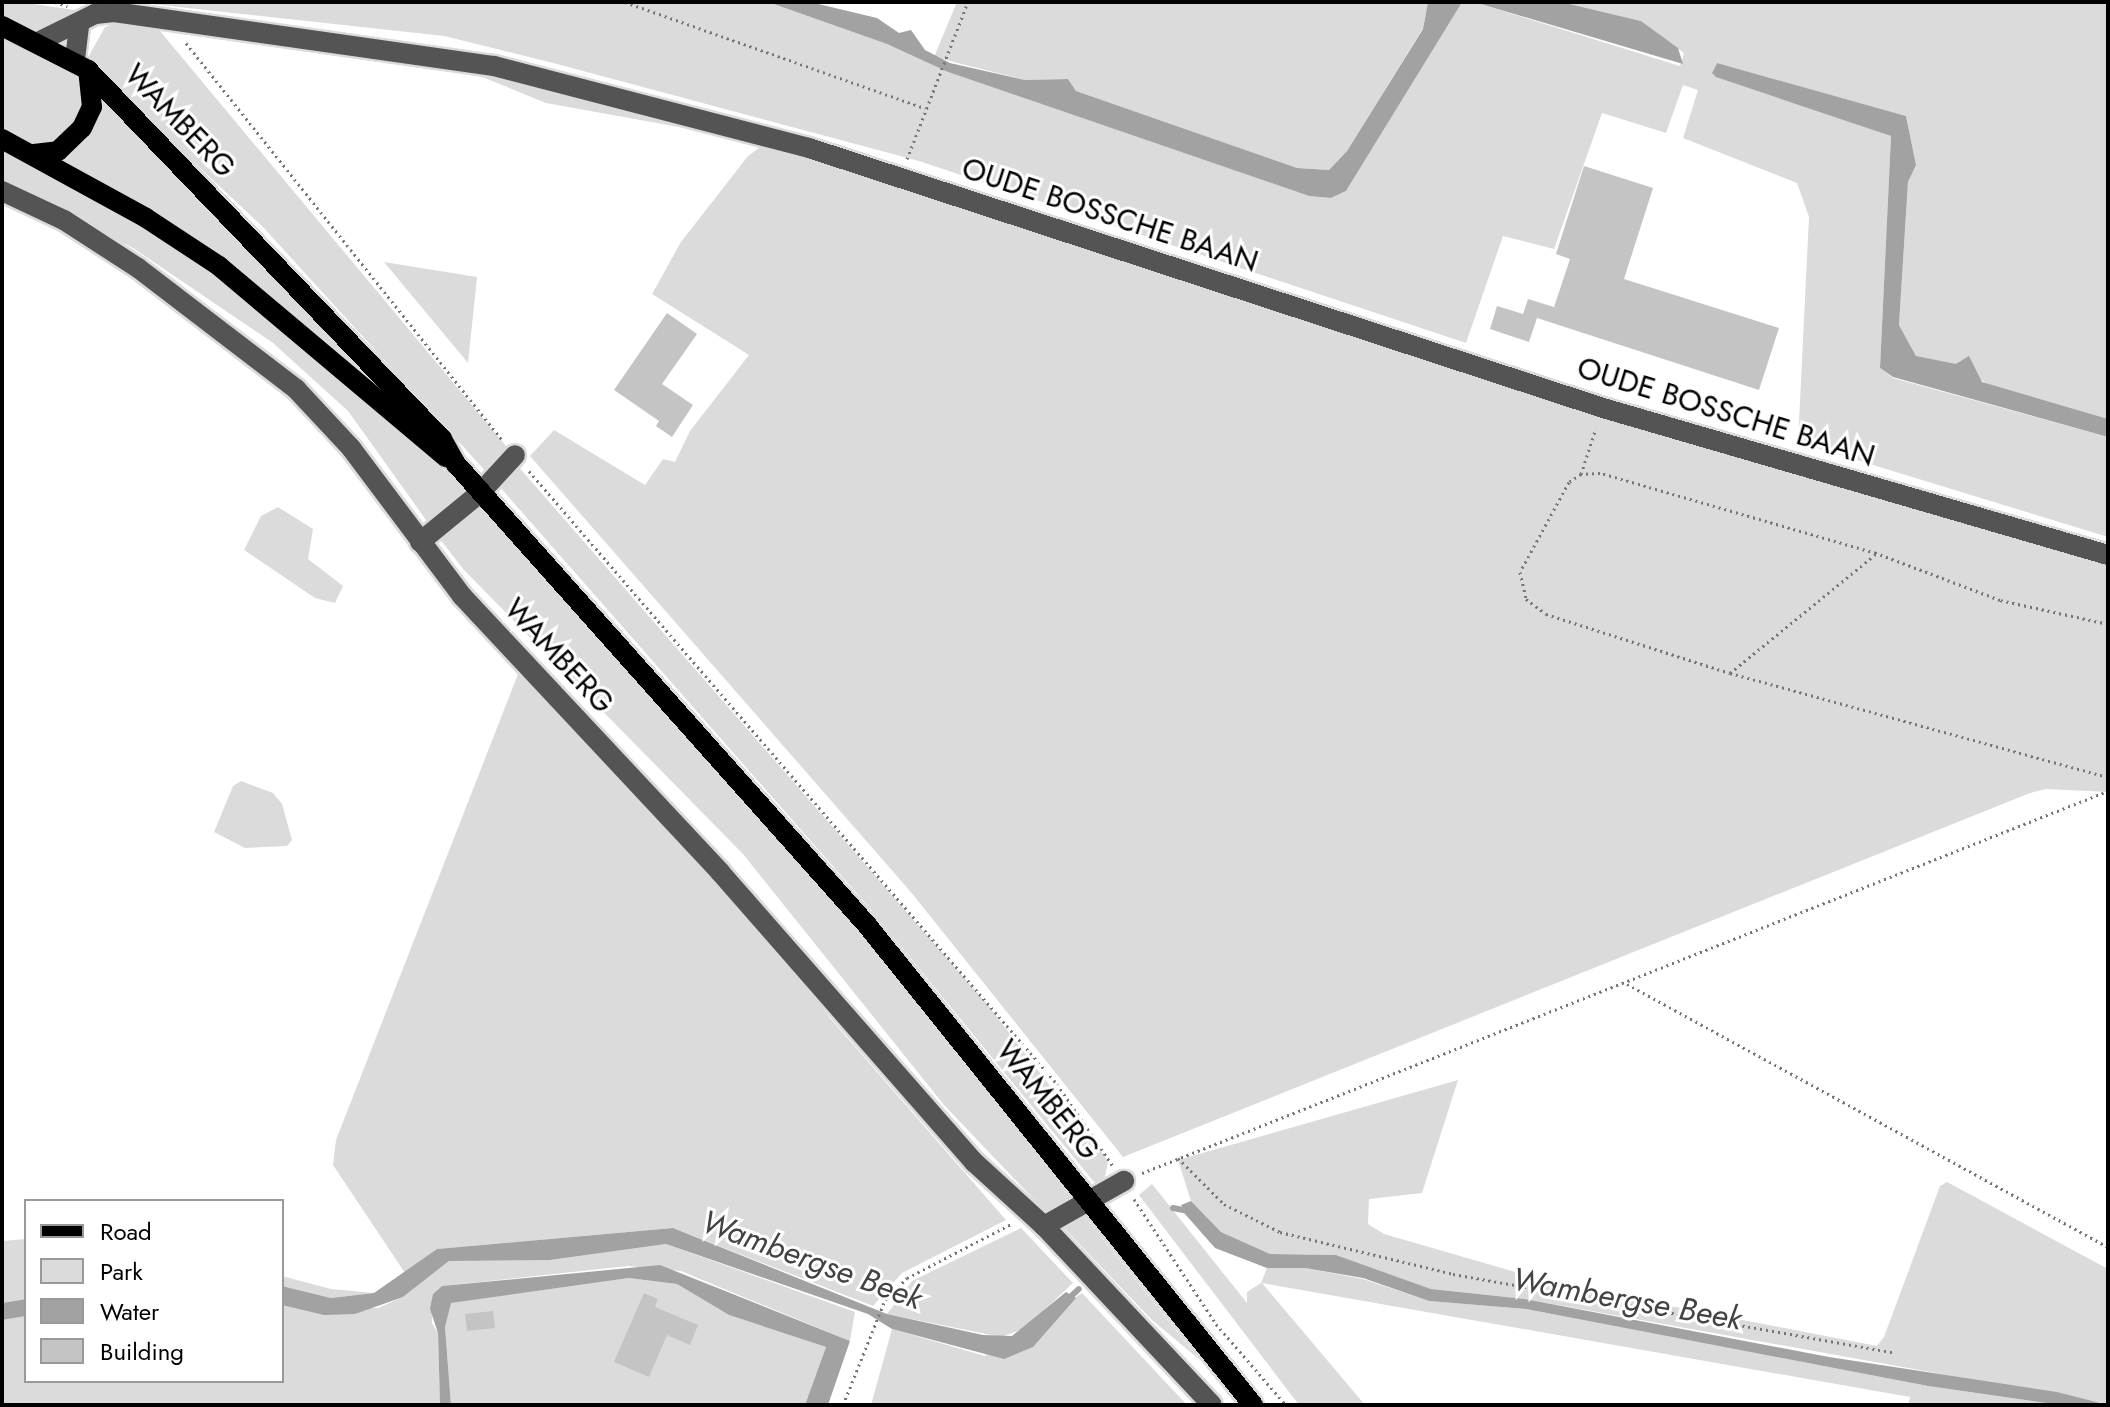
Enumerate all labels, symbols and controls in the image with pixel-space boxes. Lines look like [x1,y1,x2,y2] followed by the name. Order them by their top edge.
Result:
[117,57,243,185] street label: WAMBERG
[957,150,1263,280] street label: OUDE BOSSCHE BAAN
[1573,350,1879,474] street label: OUDE BOSSCHE BAAN
[497,591,621,721] street label: WAMBERG
[989,1033,1107,1167] street label: WAMBERG
[24,1199,284,1383] legend
[696,1202,928,1318] water label: Wambergse Beek
[100,1214,152,1249] text: Road
[100,1254,143,1289] text: Park
[1509,1260,1745,1338] water label: Wambergse Beek
[100,1294,159,1329] text: Water
[100,1334,184,1369] text: Building

